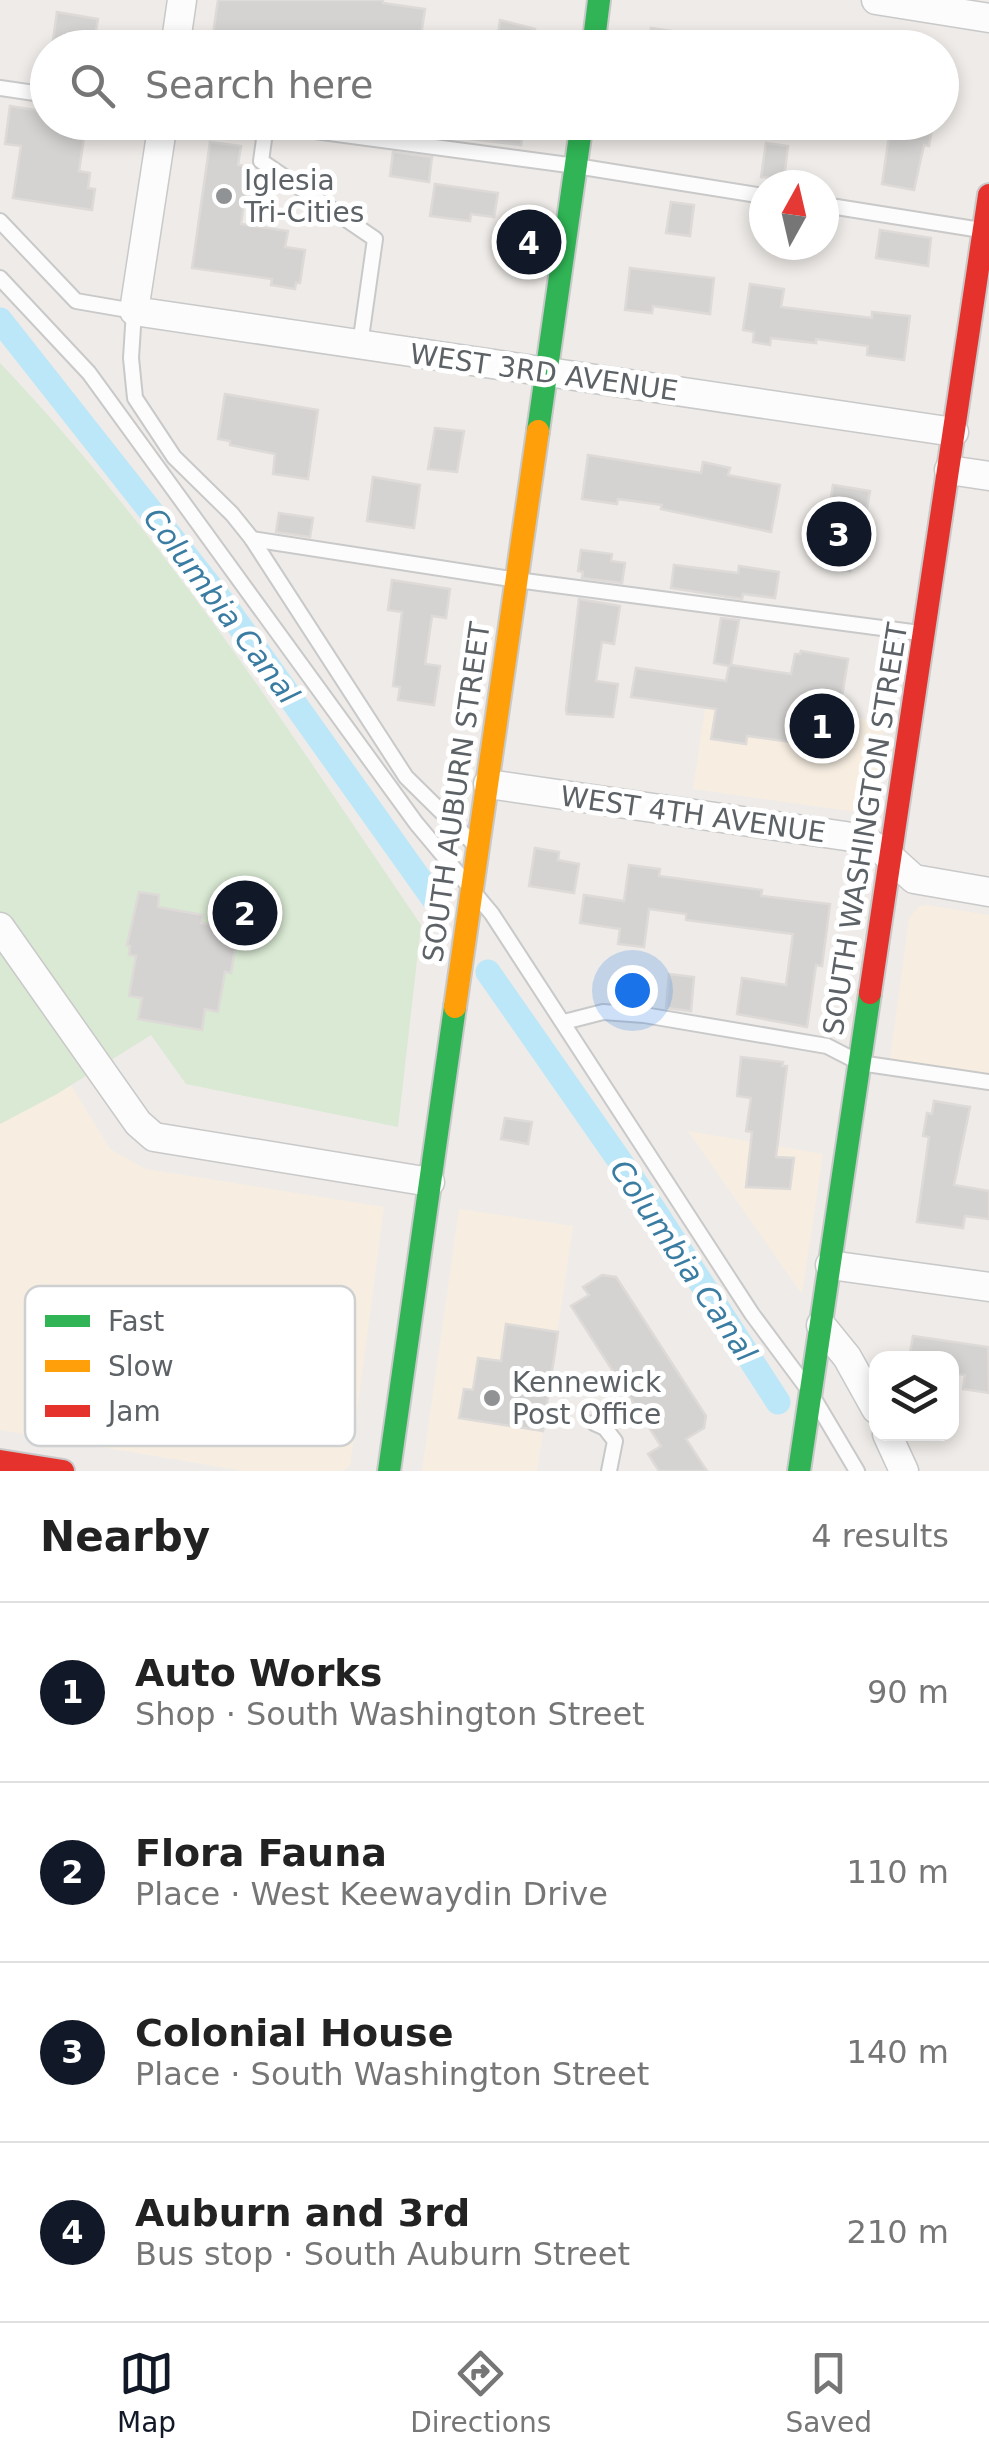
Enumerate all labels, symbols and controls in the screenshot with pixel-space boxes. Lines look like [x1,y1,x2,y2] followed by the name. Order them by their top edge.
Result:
[30,30,959,140] search box
[65,58,120,113] icon: search
[145,63,373,107] text: Search here
[243,164,364,229] place label: Iglesia Tri-Cities
[749,170,839,260] north arrow
[213,185,235,207] marker: Iglesia Tri-Cities
[496,204,562,280] pin: 4
[408,337,680,408] street label: WEST 3RD AVENUE
[806,496,872,572] pin: 3
[136,501,307,711] water label: Columbia Canal
[416,619,497,964] street label: SOUTH AUBURN STREET
[817,620,915,1038] street label: SOUTH WASHINGTON STREET
[790,688,854,764] pin: 1
[558,780,828,849] street label: WEST 4TH AVENUE
[212,876,278,950] pin: 2
[607,965,658,1016] your location
[603,1153,764,1369] water label: Columbia Canal
[25,1286,355,1446] legend
[108,1305,164,1338] text: Fast
[108,1350,174,1383] text: Slow
[869,1351,959,1441] map controls
[869,1351,959,1441] button: layers
[512,1366,662,1431] place label: Kennewick Post Office
[481,1387,503,1409] marker: Kennewick Post Office
[106,1395,161,1428] text: Jam
[40,1512,210,1561] text: Nearby
[811,1517,949,1555] text: 4 results
[135,1651,382,1695] text: Auto Works
[61,1673,84,1711] text: 1
[867,1673,949,1711] text: 90 m
[135,1695,645,1733] text: Shop · South Washington Street
[135,1831,387,1875] text: Flora Fauna
[61,1853,84,1891] text: 2
[847,1853,949,1891] text: 110 m
[135,1875,608,1913] text: Place · West Keewaydin Drive
[135,2011,453,2055] text: Colonial House
[61,2033,84,2071] text: 3
[847,2033,949,2071] text: 140 m
[135,2055,649,2093] text: Place · South Washington Street
[135,2191,470,2235] text: Auburn and 3rd
[61,2213,84,2251] text: 4
[847,2213,949,2251] text: 210 m
[135,2235,630,2273] text: Bus stop · South Auburn Street
[117,2346,176,2439] tab: Map
[410,2346,551,2439] tab: Directions
[785,2346,872,2439] tab: Saved

